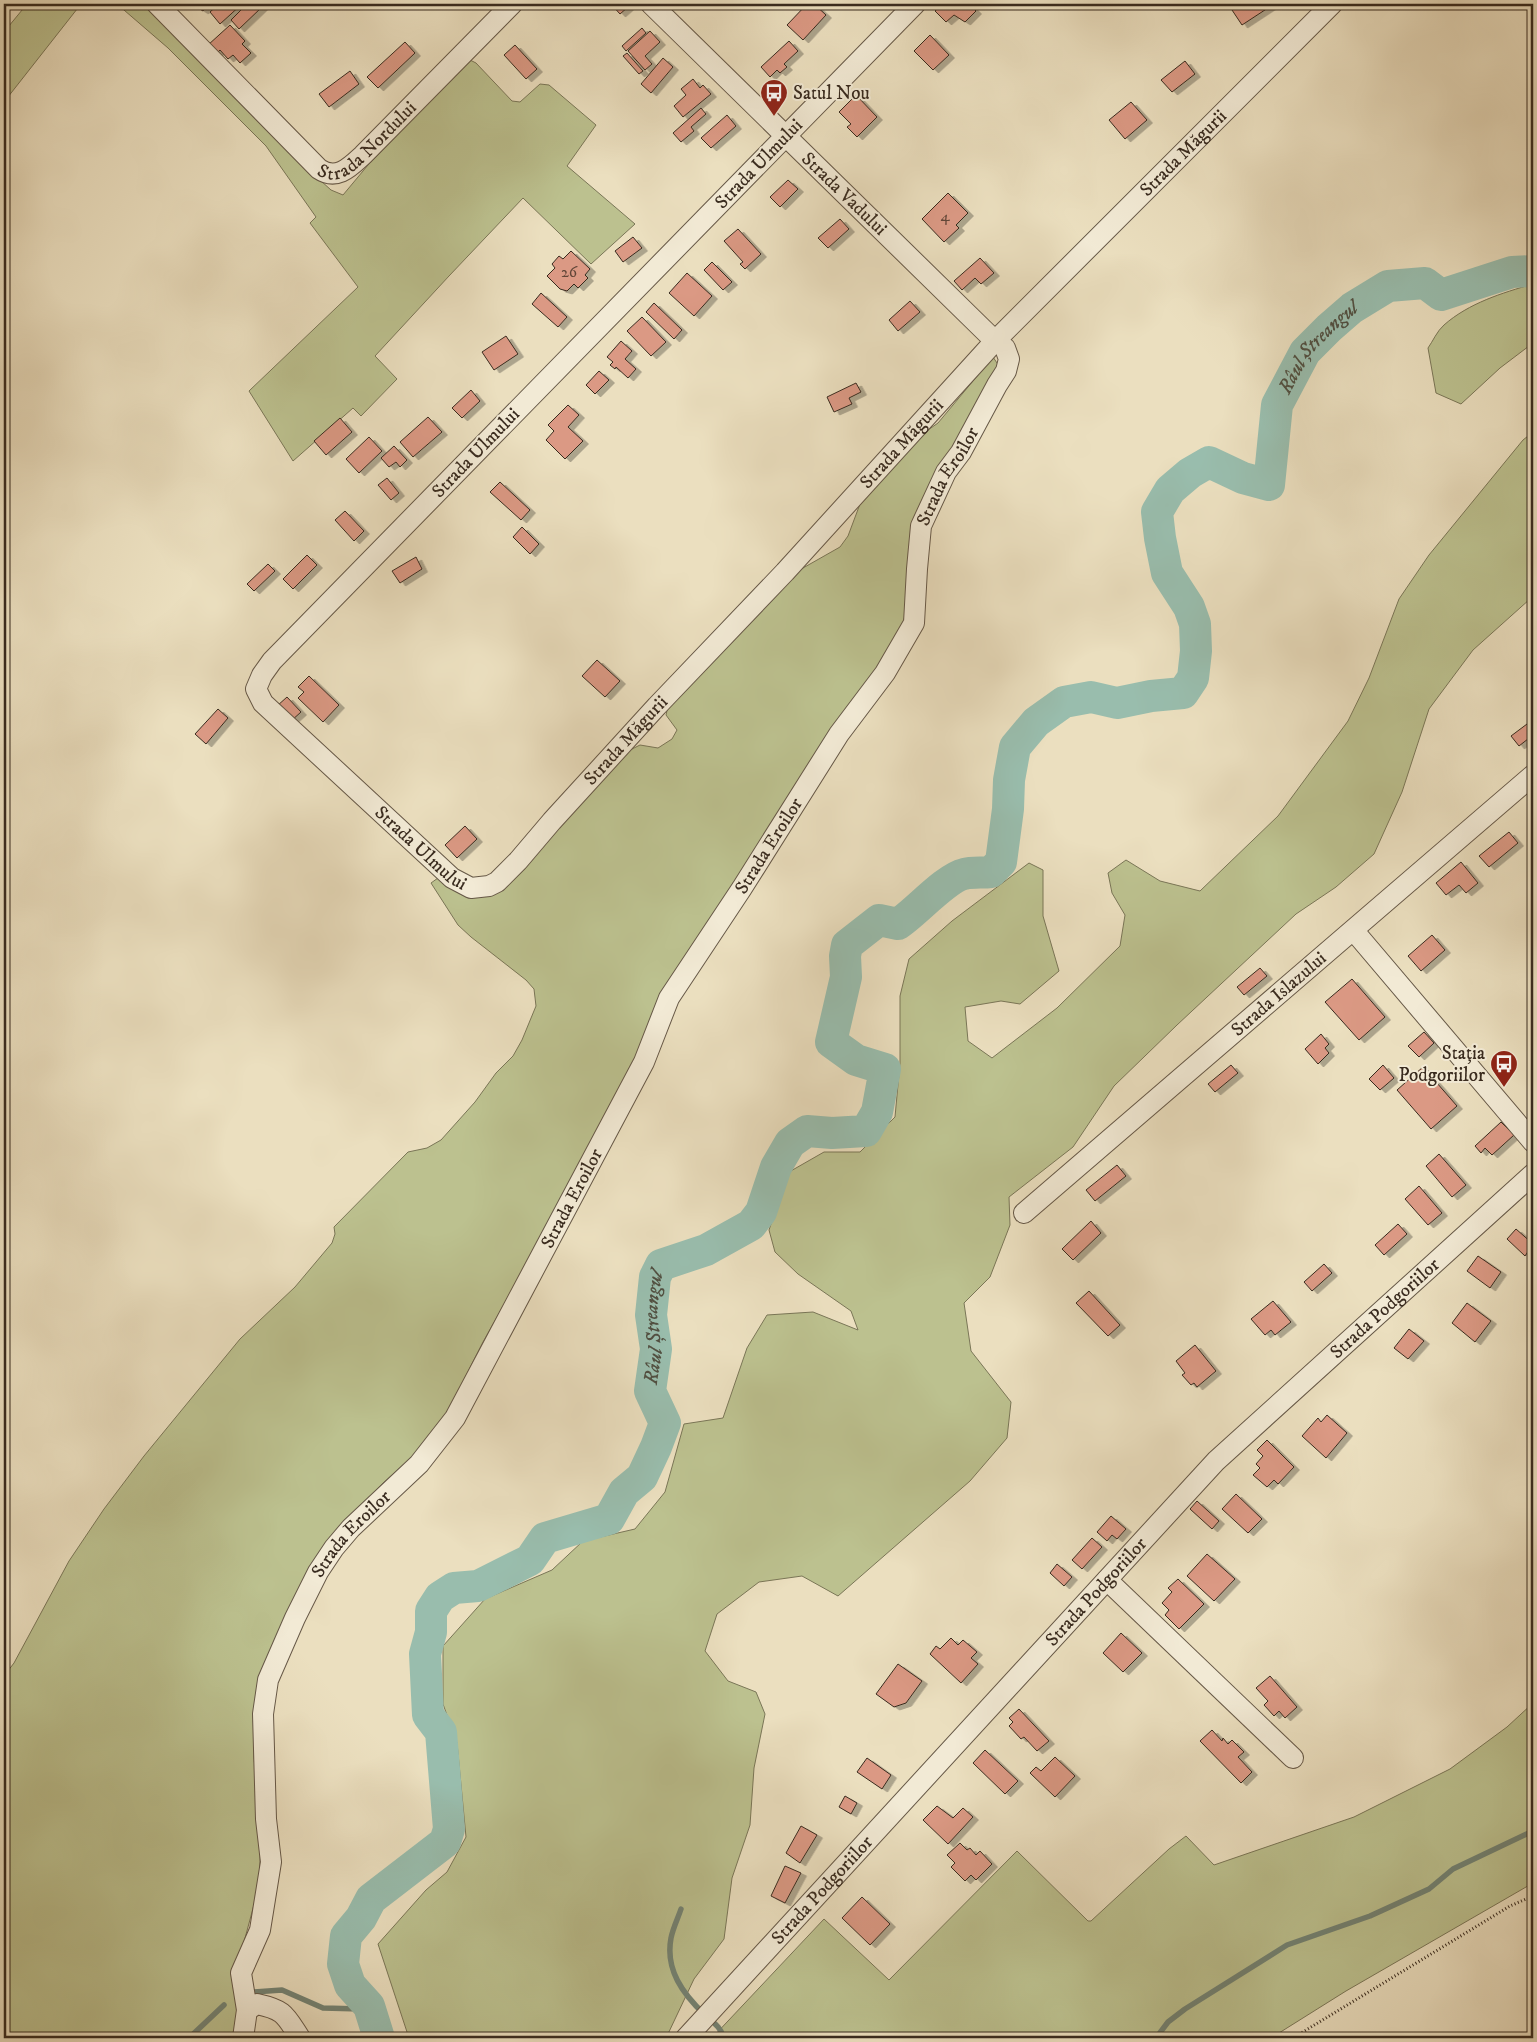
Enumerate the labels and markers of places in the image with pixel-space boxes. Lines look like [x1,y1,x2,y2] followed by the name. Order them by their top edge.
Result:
[759,78,789,117] bus stop icon: Satul Nou
[793,82,870,105] place label: Satul Nou
[1398,1042,1485,1087] place label: Stația Podgoriilor
[1489,1049,1519,1088] bus stop icon: Stația Podgoriilor

